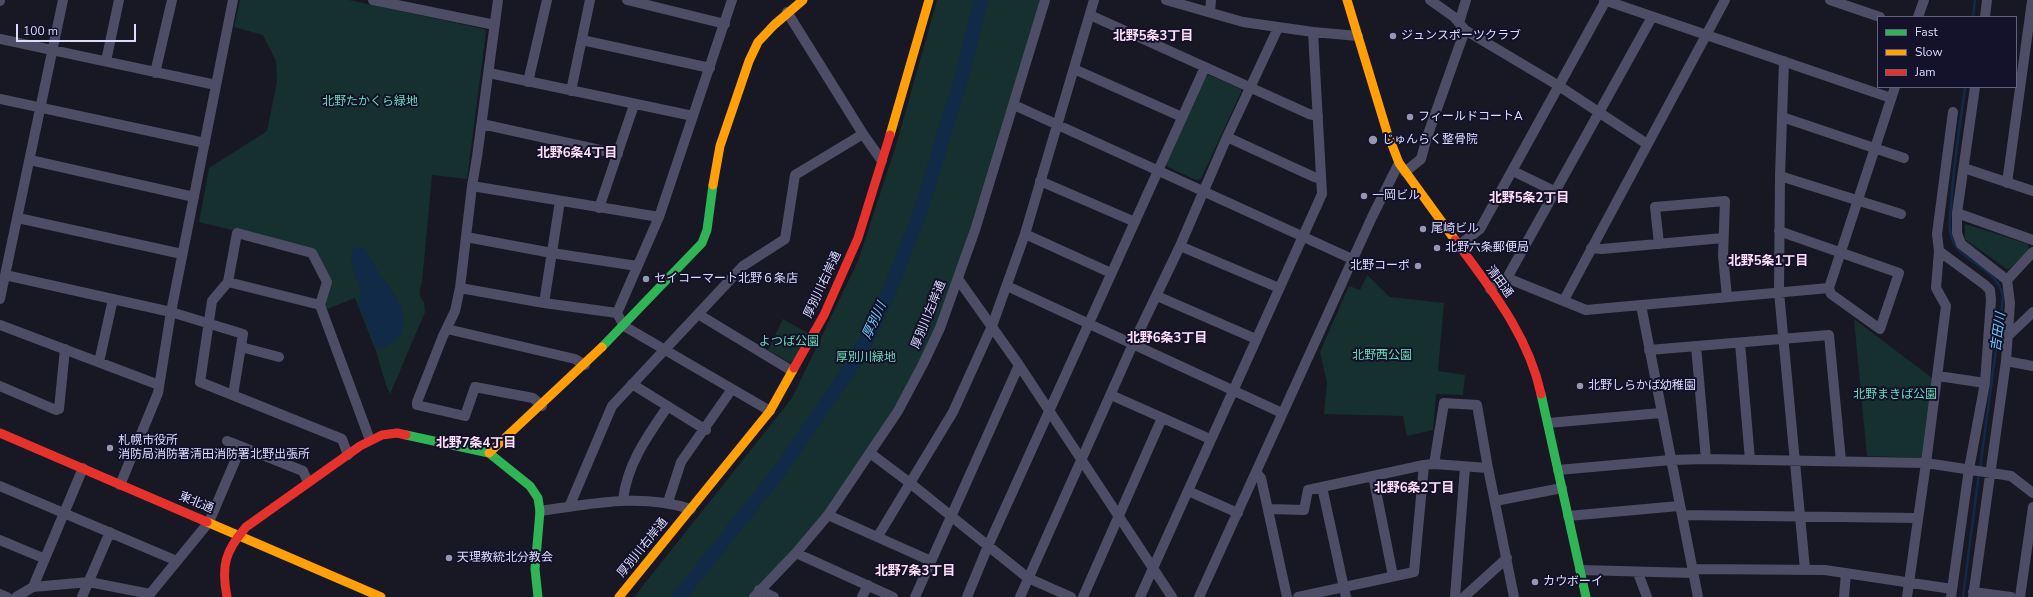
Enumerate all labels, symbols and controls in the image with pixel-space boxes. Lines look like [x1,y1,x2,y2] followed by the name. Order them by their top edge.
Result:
[18,16,138,42] scale bar
[1877,16,2017,88] legend
[23,23,58,39] text: 100 m
[1915,24,1938,40] text: Fast
[1113,29,1193,45] district label: 北野5条3丁目
[1401,29,1521,43] place label: ジュンスポーツクラブ
[1388,31,1398,41] marker: ジュンスポーツクラブ
[1915,44,1943,60] text: Slow
[1915,64,1936,80] text: Jam
[322,95,418,109] park label: 北野たかくら緑地
[1418,110,1523,124] place label: フィールドコートA
[1405,112,1415,122] marker: フィールドコートA
[1382,133,1478,147] place label: じゅんらく整骨院
[1367,134,1379,146] marker: じゅんらく整骨院
[537,146,617,162] district label: 北野6条4丁目
[1372,189,1420,203] place label: 一岡ビル
[1359,191,1369,201] marker: 一岡ビル
[1489,191,1569,207] district label: 北野5条2丁目
[1431,222,1479,236] place label: 尾崎ビル
[1418,224,1428,234] marker: 尾崎ビル
[1445,241,1529,255] place label: 北野六条郵便局
[1432,243,1442,253] marker: 北野六条郵便局
[801,249,845,321] street label: 厚別川右岸通
[1728,254,1808,270] district label: 北野5条1丁目
[1350,259,1410,273] place label: 北野コーポ
[1413,261,1423,271] marker: 北野コーポ
[1483,263,1515,301] street label: 清田通
[654,272,798,286] place label: セイコーマート北野６条店
[641,274,651,284] marker: セイコーマート北野６条店
[909,279,949,351] street label: 厚別川左岸通
[860,300,890,342] water label: 厚別川
[1989,312,2009,352] water label: 吉田川
[1127,331,1207,347] district label: 北野6条3丁目
[759,335,819,349] park label: よつば公園
[1352,349,1412,363] park label: 北野西公園
[836,351,896,365] park label: 厚別川緑地
[1588,379,1696,393] place label: 北野しらかば幼稚園
[1575,381,1585,391] marker: 北野しらかば幼稚園
[1853,388,1937,402] park label: 北野まきば公園
[118,434,310,462] place label: 札幌市役所 消防局消防署清田消防署北野出張所
[436,436,516,452] district label: 北野7条4丁目
[105,443,115,453] marker: 札幌市役所 消防局消防署清田消防署北野出張所
[1374,481,1454,497] district label: 北野6条2丁目
[177,489,215,517] street label: 東北通
[615,515,671,581] street label: 厚別川右岸通
[457,551,553,565] place label: 天理教統北分教会
[444,553,454,563] marker: 天理教統北分教会
[875,564,955,580] district label: 北野7条3丁目
[1543,575,1603,589] place label: カウボーイ
[1530,577,1540,587] marker: カウボーイ

